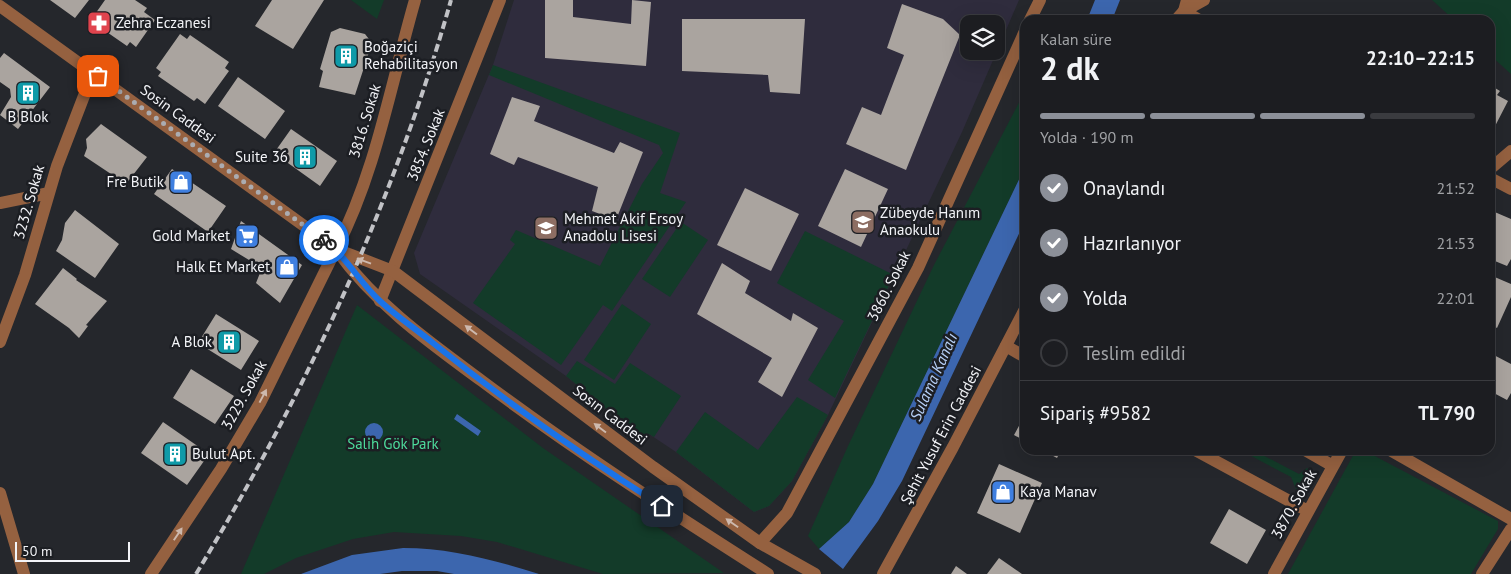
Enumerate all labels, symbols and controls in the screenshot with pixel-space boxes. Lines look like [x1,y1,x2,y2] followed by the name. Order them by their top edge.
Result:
[86,10,112,36] pharmacy icon: Zehra Eczanesi
[116,13,211,32] place label: Zehra Eczanesi
[960,15,1005,60] map controls
[960,15,1005,60] button: layers
[1040,29,1112,49] text: Kalan süre
[364,37,458,73] place label: Boğaziçi Rehabilitasyon
[333,43,359,69] building icon: Boğaziçi Rehabilitasyon
[1366,46,1475,70] text: 22:10–22:15
[1040,47,1099,89] text: 2 dk
[77,55,119,97] pin
[84,62,112,90] icon: bag
[15,80,41,106] building icon: B Blok
[137,80,220,147] street label: Sosin Caddesi
[344,81,385,160] street label: 3816. Sokak
[402,105,449,184] street label: 3854. Sokak
[7,107,49,126] place label: B Blok
[1040,127,1134,147] text: Yolda · 190 m
[292,144,318,170] building icon: Suite 36
[235,147,288,166] place label: Suite 36
[9,162,48,241] street label: 3232. Sokak
[168,169,194,195] shop icon: Fre Butik
[106,172,165,191] place label: Fre Butik
[1040,174,1068,202] icon: check
[1083,176,1165,200] text: Onaylandı
[1437,178,1475,198] text: 21:52
[880,203,980,239] place label: Zübeyde Hanım Anaokulu
[564,209,683,245] place label: Mehmet Akif Ersoy Anadolu Lisesi
[850,209,876,235] school or university icon: Zübeyde Hanım Anaokulu
[299,215,349,265] courier
[533,215,559,241] school or university icon: Mehmet Akif Ersoy Anadolu Lisesi
[234,223,260,249] supermarket icon: Gold Market
[152,226,230,245] place label: Gold Market
[310,226,338,254] icon: bike
[1040,229,1068,257] icon: check
[1083,231,1181,255] text: Hazırlanıyor
[1437,233,1475,253] text: 21:53
[863,247,915,324] street label: 3860. Sokak
[274,254,300,280] shop icon: Halk Et Market
[176,257,270,276] place label: Halk Et Market
[356,257,371,265] one-way arrow
[1040,284,1068,312] icon: check
[1083,286,1127,310] text: Yolda
[1437,288,1475,308] text: 22:01
[464,325,478,335] one-way arrow
[216,329,242,355] building icon: A Blok
[905,330,961,424] water label: Sulama Kanalı
[171,332,213,351] place label: A Blok
[1083,341,1186,365] text: Teslim edildi
[217,356,271,433] street label: 3229. Sokak
[896,362,985,507] street label: Şehit Yusuf Erin Caddesi
[569,380,651,449] street label: Sosın Caddesi
[259,389,268,402] one-way arrow
[1040,401,1151,425] text: Sipariş #9582
[1418,401,1475,425] text: TL 790
[593,423,607,433] one-way arrow
[347,434,440,453] park label: Salih Gök Park
[162,441,188,467] building icon: Bulut Apt.
[192,444,255,463] place label: Bulut Apt.
[1267,465,1321,542] street label: 3870. Sokak
[990,479,1016,505] shop icon: Kaya Manav
[1020,482,1098,501] place label: Kaya Manav
[641,485,683,527] pin
[648,492,676,520] icon: home
[725,518,739,528] one-way arrow
[173,527,183,540] one-way arrow
[15,539,130,562] scale bar
[22,542,52,560] text: 50 m

